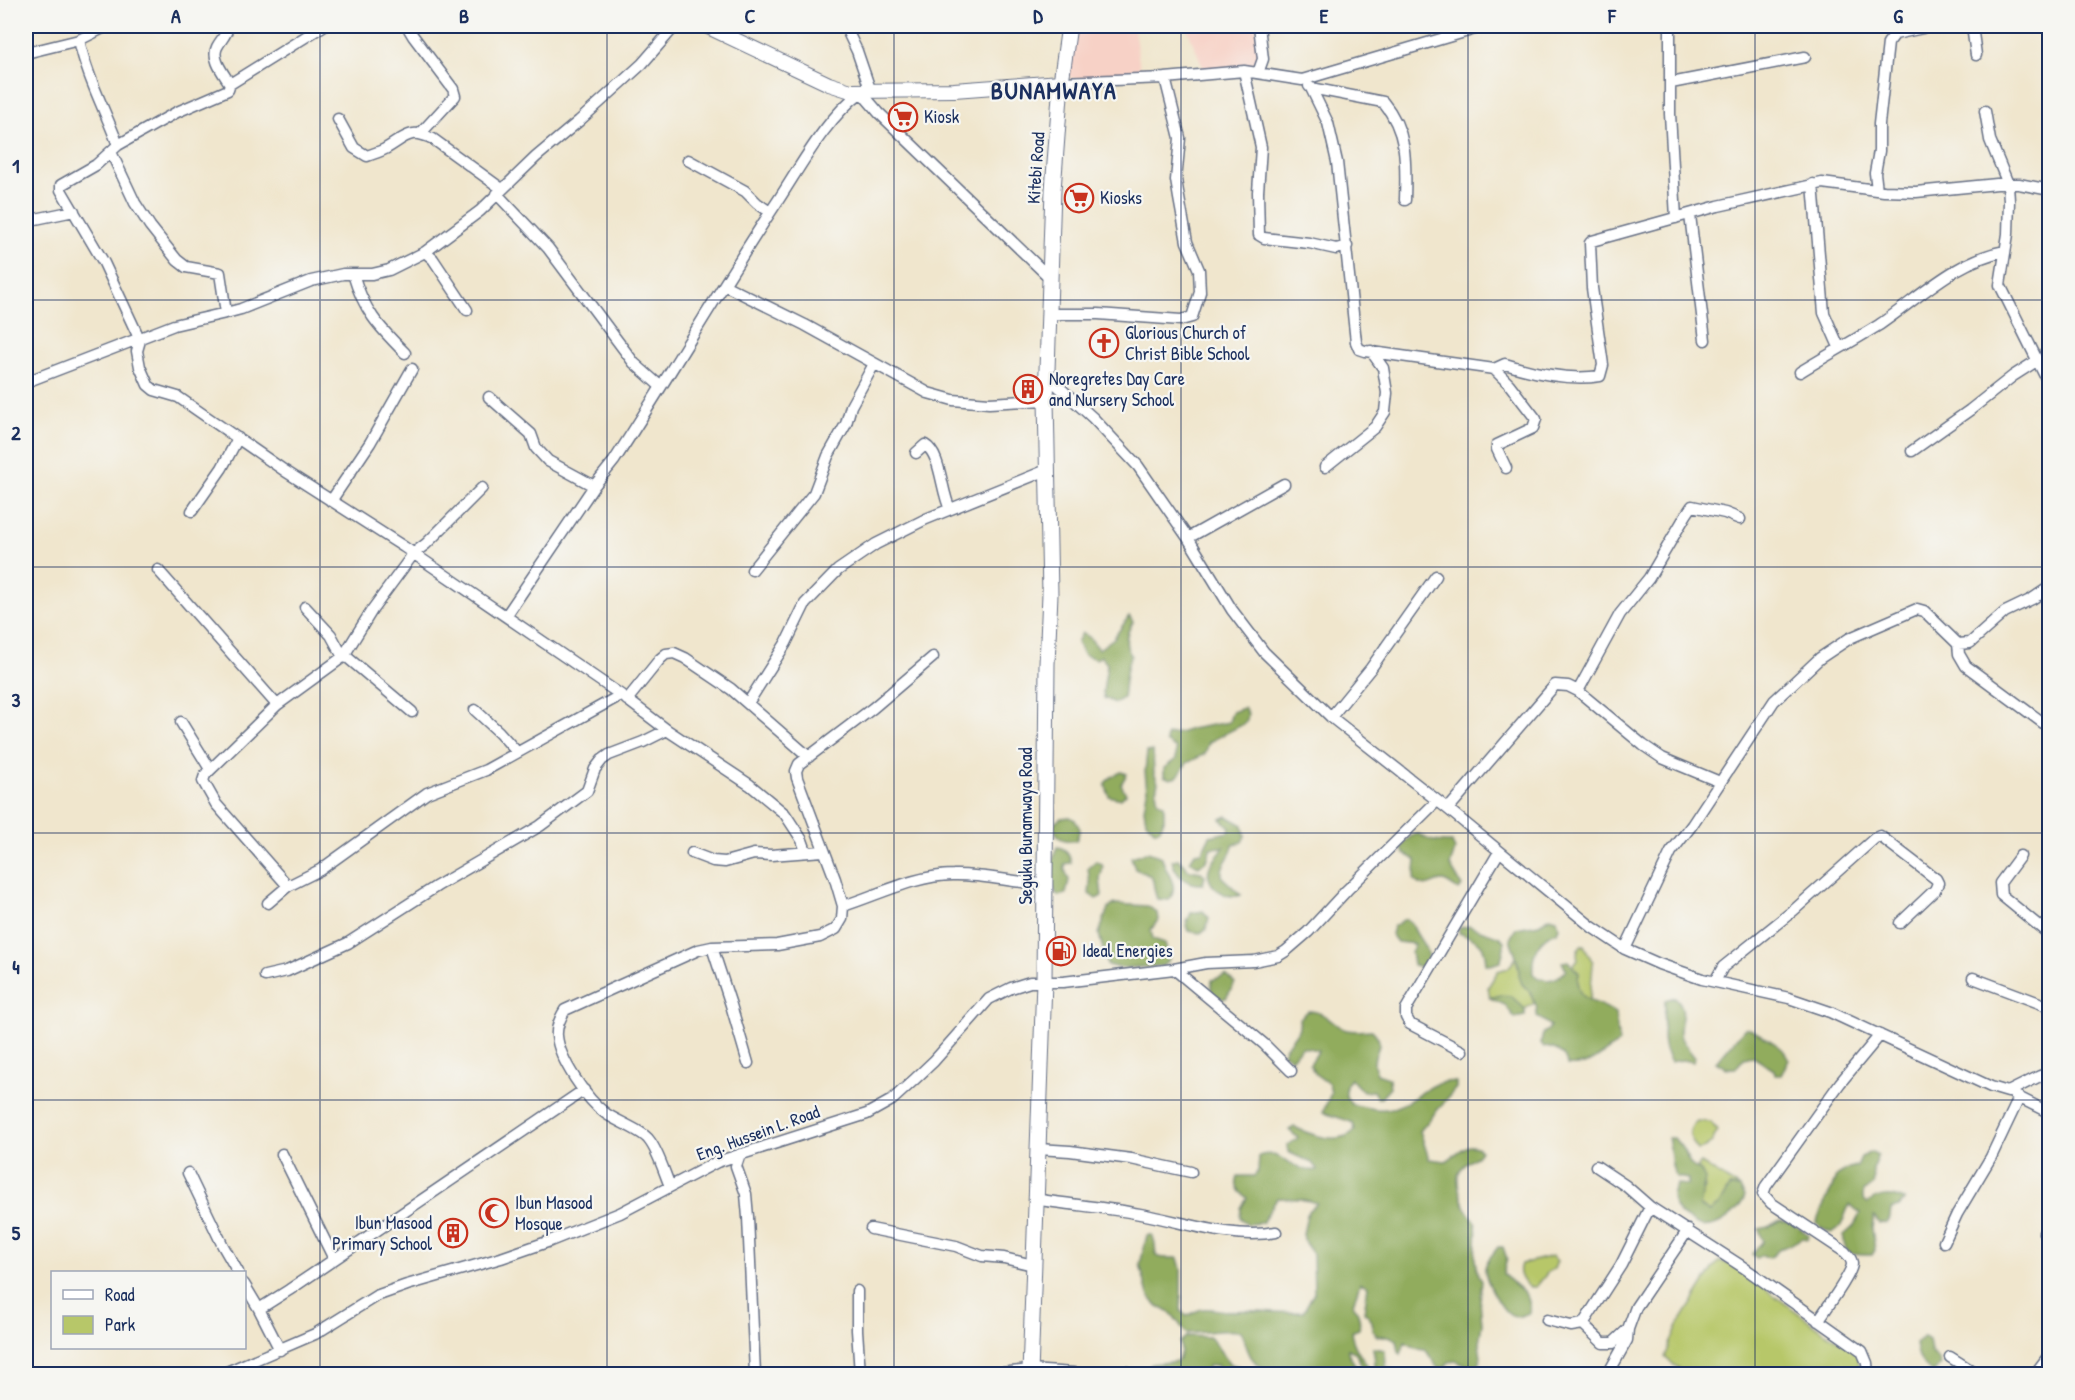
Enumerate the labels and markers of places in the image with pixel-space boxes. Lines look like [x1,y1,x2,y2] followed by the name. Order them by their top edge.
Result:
[887,101,919,133] supermarket icon: Kiosk
[924,104,960,129] place label: Kiosk
[1063,182,1095,214] supermarket icon: Kiosks
[1100,185,1142,210] place label: Kiosks
[1125,320,1250,366] place label: Glorious Church of Christ Bible School
[1088,327,1120,359] church icon: Glorious Church of Christ Bible School
[1049,366,1185,412] place label: Noregretes Day Care and Nursery School
[1012,373,1044,405] building icon: Noregretes Day Care and Nursery School
[1045,935,1077,967] fuel station icon: Ideal Energies
[1082,938,1173,963] place label: Ideal Energies
[515,1190,592,1236] place label: Ibun Masood Mosque
[478,1197,510,1229] mosque icon: Ibun Masood Mosque
[332,1210,432,1256] place label: Ibun Masood Primary School
[437,1217,469,1249] building icon: Ibun Masood Primary School

